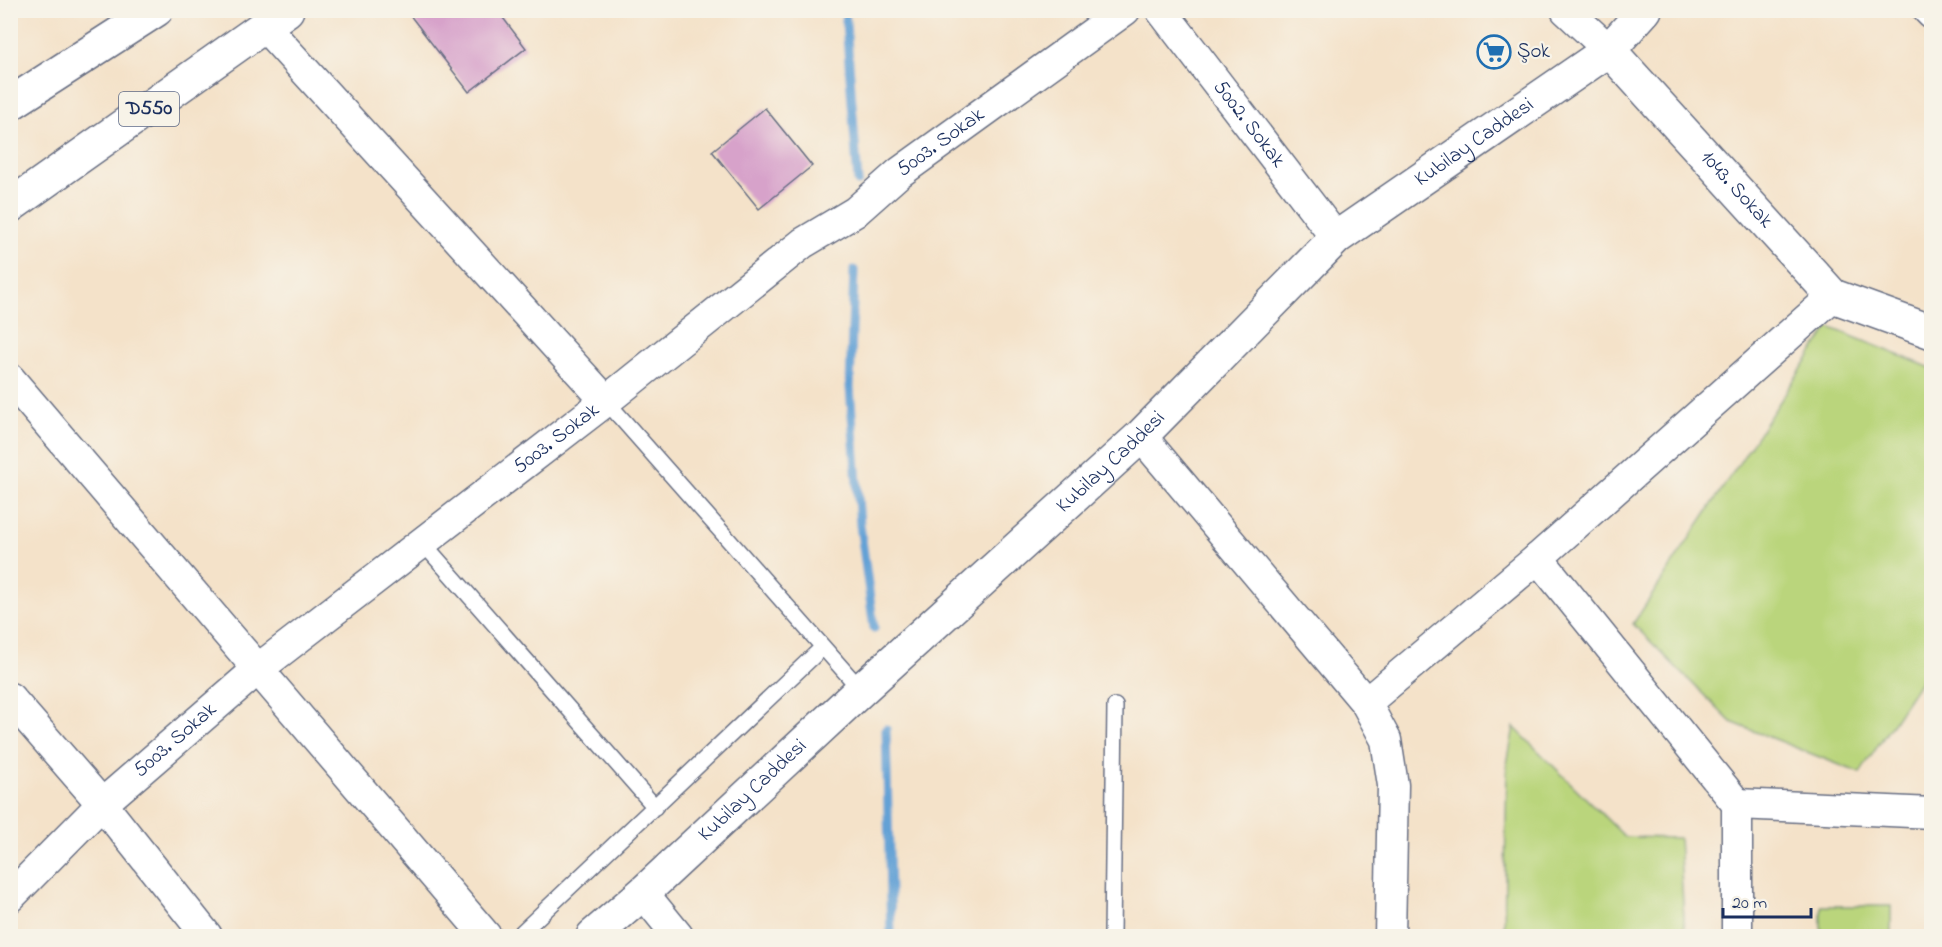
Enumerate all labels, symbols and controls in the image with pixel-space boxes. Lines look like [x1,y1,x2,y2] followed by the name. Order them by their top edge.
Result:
[1476,34,1512,70] supermarket icon: Şok
[1517,37,1551,67] place label: Şok
[1205,74,1293,175] street label: 5002. Sokak
[1409,91,1540,194] street label: Kubilay Caddesi
[119,92,179,126] road number: D550
[891,100,992,185] street label: 5003. Sokak
[1693,144,1780,236] street label: 1043. Sokak
[507,396,607,482] street label: 5003. Sokak
[1050,404,1173,521] street label: Kubilay Caddesi
[127,695,224,785] street label: 5003. Sokak
[692,732,814,849] street label: Kubilay Caddesi
[1723,881,1812,919] scale bar
[1732,891,1767,917] text: 20 m

